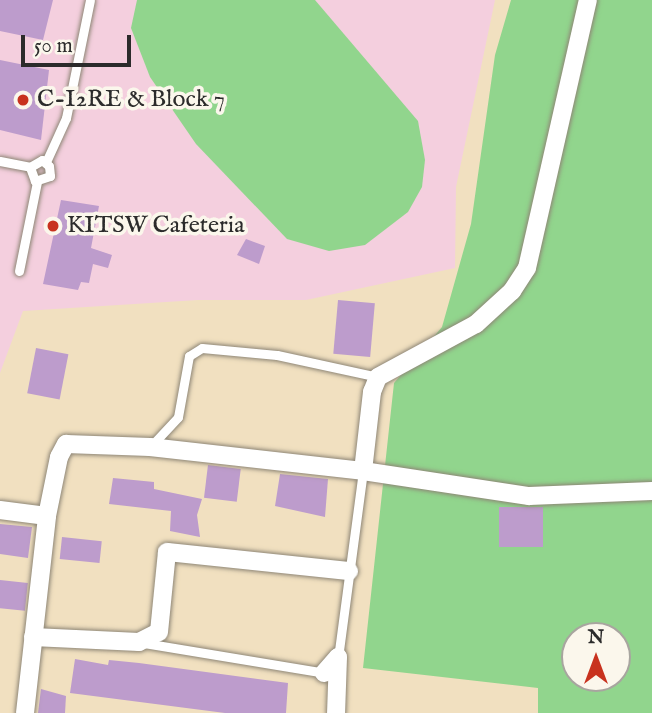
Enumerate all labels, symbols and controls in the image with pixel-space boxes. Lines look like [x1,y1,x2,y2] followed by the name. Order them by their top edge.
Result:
[24,21,135,65] scale bar
[34,33,73,60] text: 50 m
[37,86,225,114] place label: C-I2RE & Block 7
[15,92,31,108] marker: C-I2RE & Block 7
[67,212,245,240] place label: KITSW Cafeteria
[45,218,61,234] marker: KITSW Cafeteria
[561,622,631,692] north arrow
[588,626,604,650] text: N

